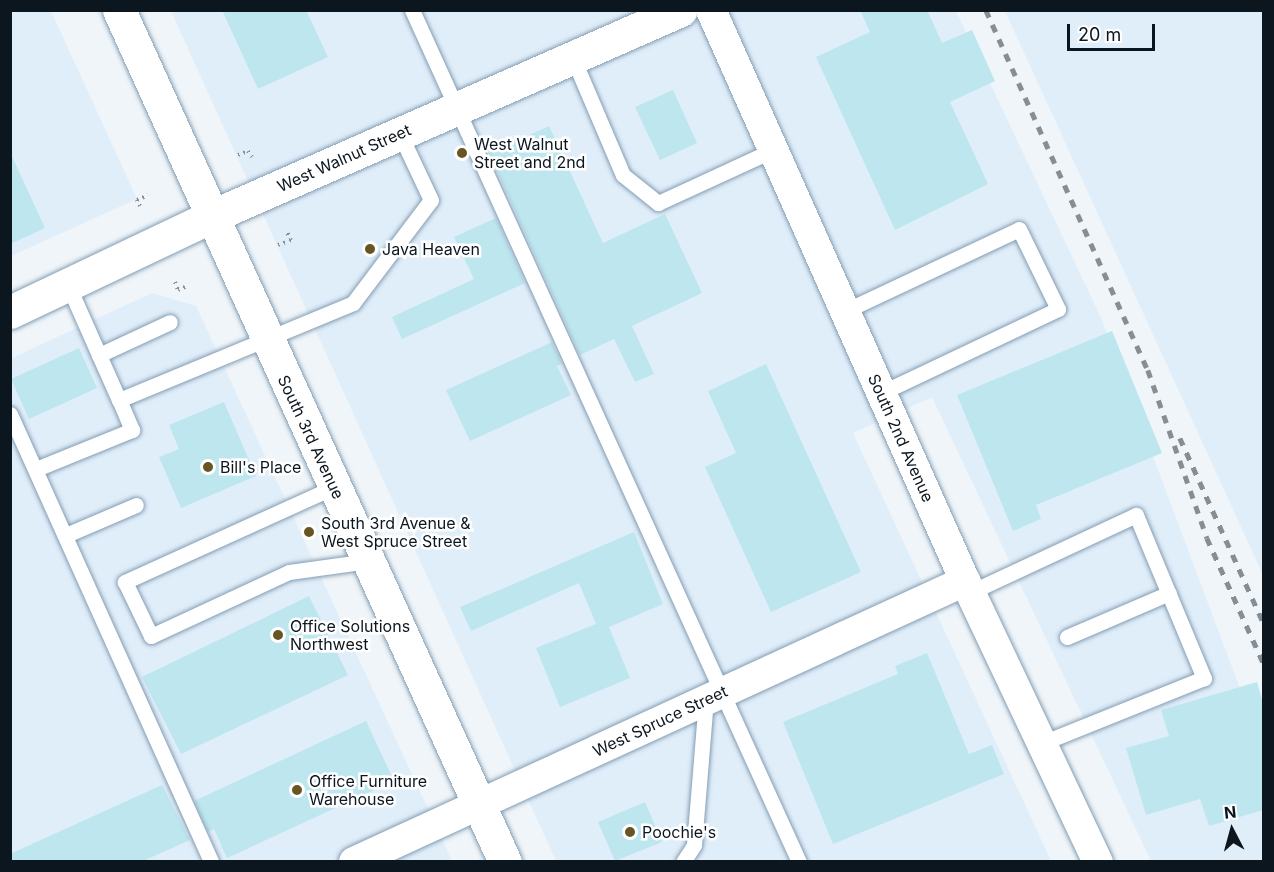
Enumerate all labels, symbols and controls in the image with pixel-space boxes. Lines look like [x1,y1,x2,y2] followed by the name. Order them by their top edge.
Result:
[1070,12,1158,50] scale bar
[1078,24,1121,45] text: 20 m
[274,120,414,196] street label: West Walnut Street
[474,134,585,172] place label: West Walnut Street and 2nd
[455,146,469,160] marker: West Walnut Street and 2nd
[382,239,480,259] place label: Java Heaven
[363,242,377,256] marker: Java Heaven
[864,371,938,505] street label: South 2nd Avenue
[274,372,348,502] street label: South 3rd Avenue
[220,457,301,477] place label: Bill's Place
[201,460,215,474] marker: Bill's Place
[321,513,470,551] place label: South 3rd Avenue & West Spruce Street
[302,525,316,539] marker: South 3rd Avenue & West Spruce Street
[290,616,410,654] place label: Office Solutions Northwest
[271,628,285,642] marker: Office Solutions Northwest
[590,681,730,761] street label: West Spruce Street
[309,771,427,809] place label: Office Furniture Warehouse
[290,783,304,797] marker: Office Furniture Warehouse
[1202,800,1262,860] north arrow
[1223,802,1237,823] text: N
[642,822,716,842] place label: Poochie's
[623,825,637,839] marker: Poochie's

